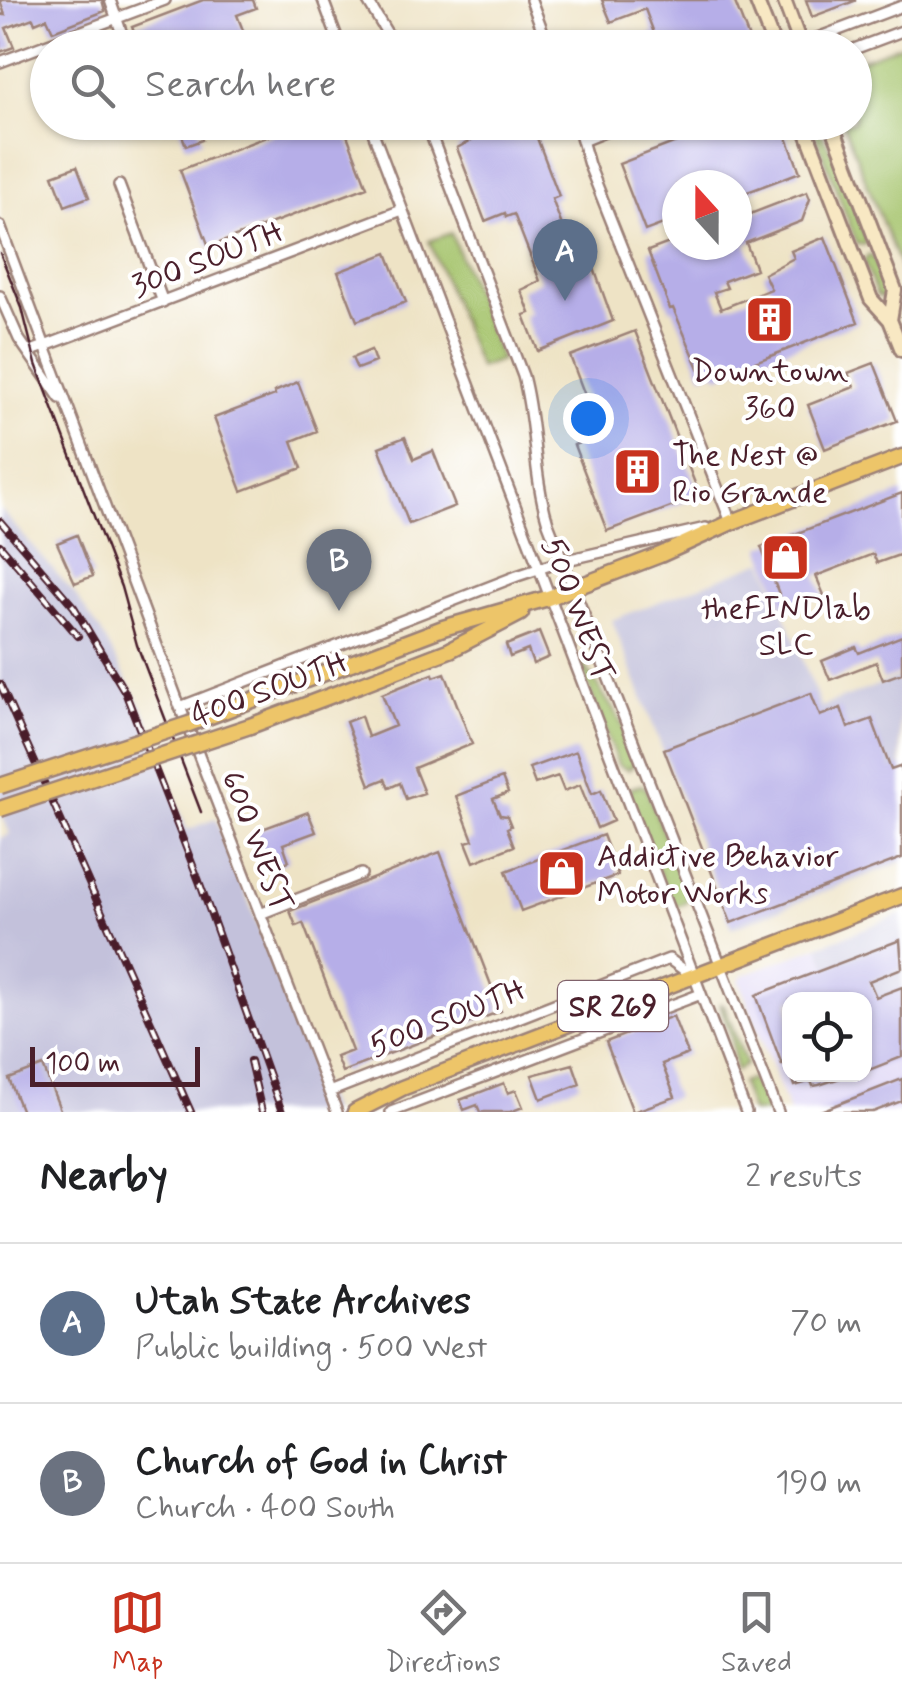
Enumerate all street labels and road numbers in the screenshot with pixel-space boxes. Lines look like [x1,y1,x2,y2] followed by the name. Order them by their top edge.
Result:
[126,212,290,308] street label: 300 SOUTH
[530,532,624,688] street label: 500 WEST
[186,642,354,738] street label: 400 SOUTH
[210,765,302,918] street label: 600 WEST
[364,970,532,1068] street label: 500 SOUTH
[558,981,668,1031] road number: SR 269

